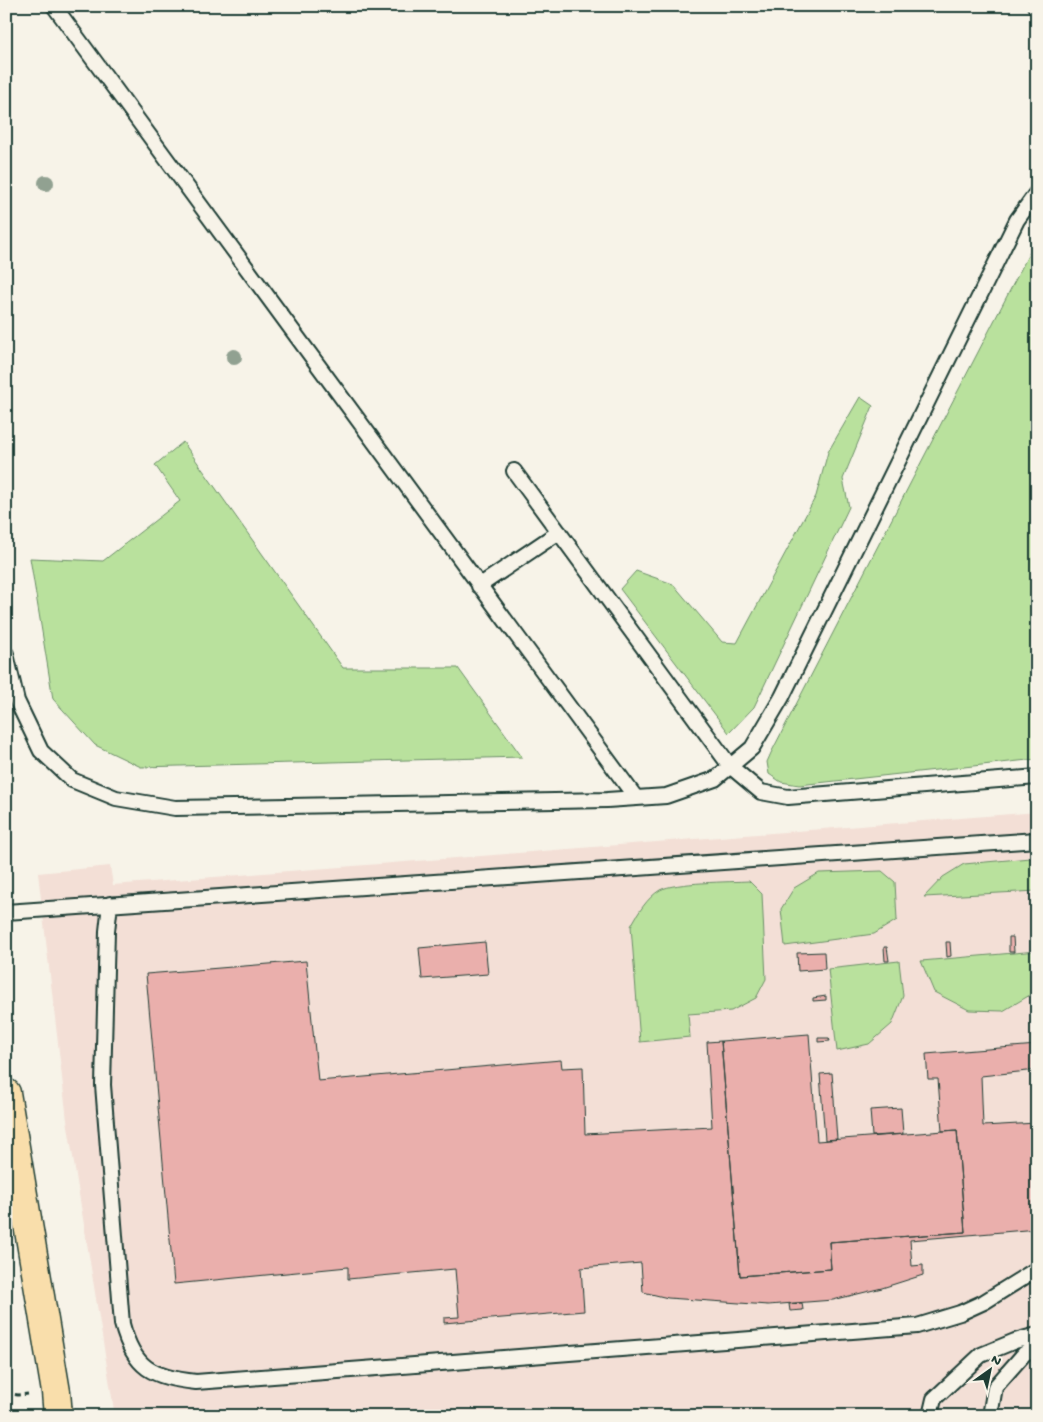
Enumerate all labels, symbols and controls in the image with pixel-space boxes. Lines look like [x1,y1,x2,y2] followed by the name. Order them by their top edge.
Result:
[966,1344,1016,1394] north arrow
[987,1352,1004,1371] text: N

